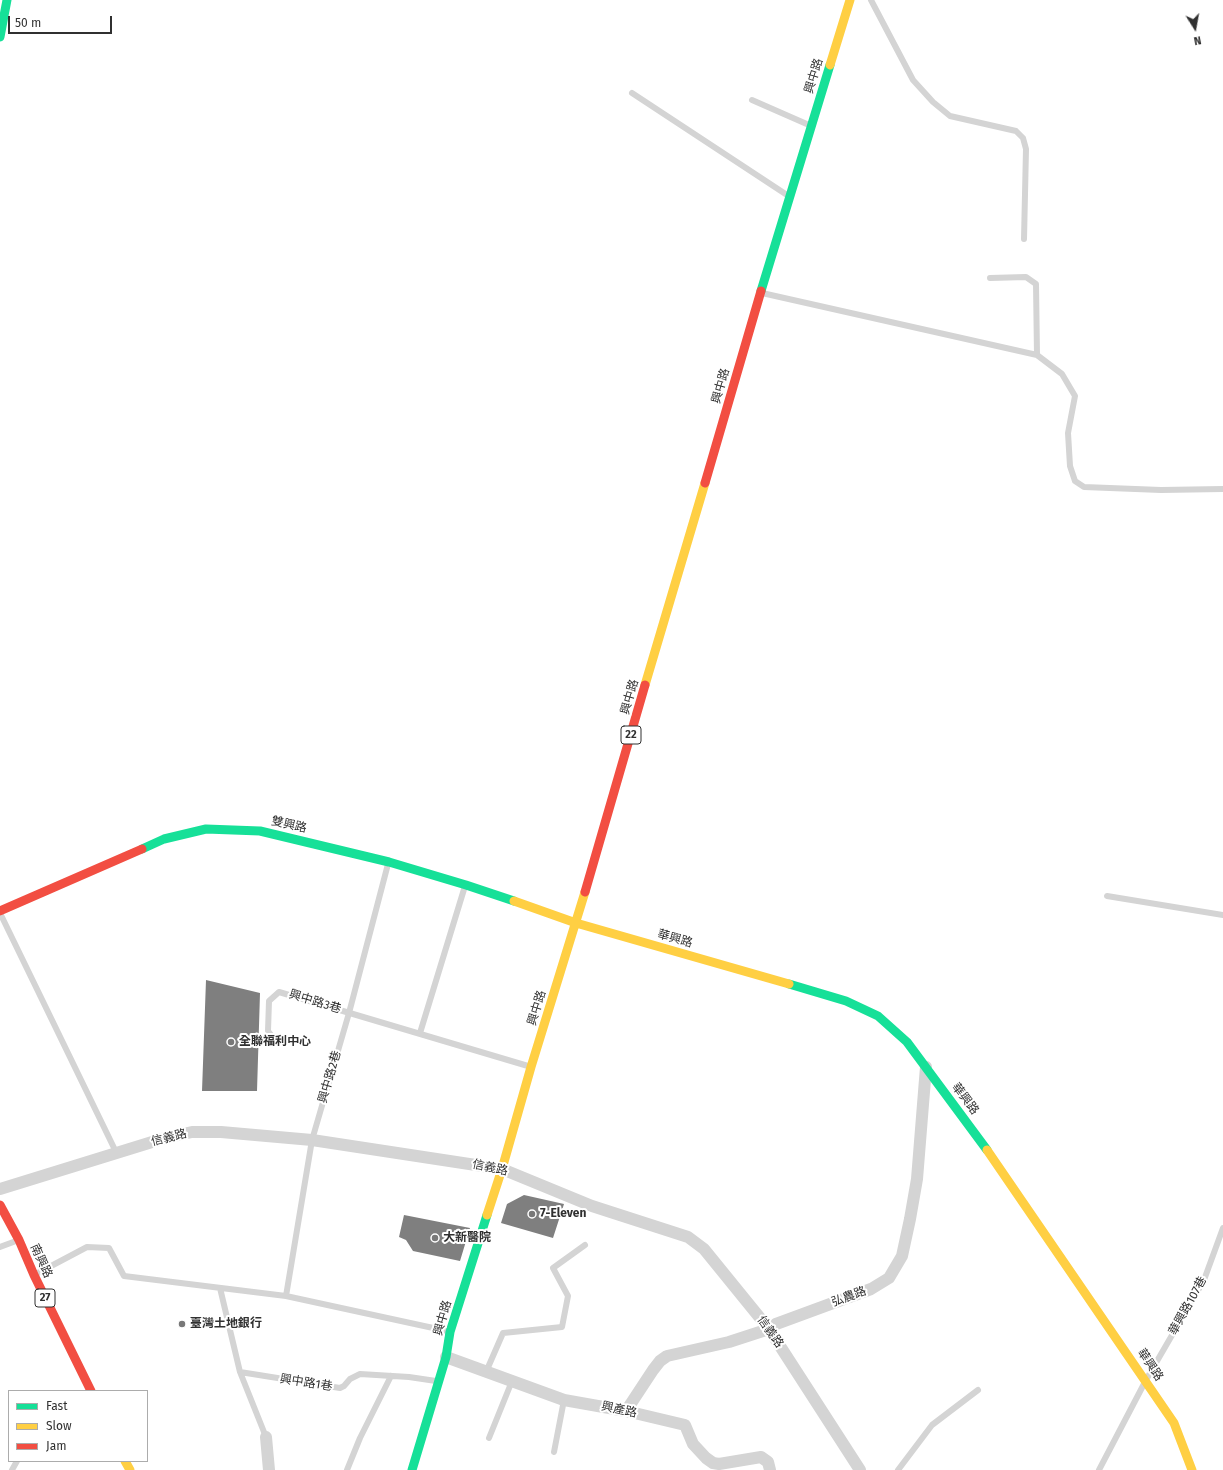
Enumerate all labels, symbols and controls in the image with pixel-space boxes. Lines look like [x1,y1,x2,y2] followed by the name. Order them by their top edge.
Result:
[10,8,114,34] scale bar
[1175,8,1215,48] north arrow
[15,16,41,30] text: 50 m
[1193,33,1202,47] text: N
[802,57,826,95] street label: 興中路
[709,367,733,405] street label: 興中路
[618,678,642,716] street label: 興中路
[621,726,641,744] road number: 22
[270,814,308,836] street label: 雙興路
[656,927,694,951] street label: 華興路
[287,987,343,1017] street label: 興中路3巷
[525,989,549,1027] street label: 興中路
[239,1035,311,1049] place label: 全聯福利中心
[226,1037,236,1047] marker: 全聯福利中心
[316,1049,344,1105] street label: 興中路2巷
[948,1080,982,1118] street label: 華興路
[150,1127,188,1149] street label: 信義路
[471,1157,509,1179] street label: 信義路
[540,1207,586,1221] place label: 7-Eleven
[527,1209,537,1219] marker: 7-Eleven
[443,1231,491,1245] place label: 大新醫院
[430,1233,440,1243] marker: 大新醫院
[27,1242,55,1280] street label: 南興路
[1166,1274,1210,1338] street label: 華興路107巷
[830,1284,868,1310] street label: 弘農路
[35,1289,55,1307] road number: 27
[431,1299,455,1337] street label: 興中路
[754,1313,786,1351] street label: 信義路
[190,1317,262,1331] place label: 臺灣土地銀行
[177,1319,187,1329] marker: 臺灣土地銀行
[1134,1346,1166,1384] street label: 華興路
[279,1372,333,1394] street label: 興中路1巷
[8,1390,148,1462] legend
[46,1399,68,1413] text: Fast
[600,1399,638,1421] street label: 興產路
[46,1419,72,1433] text: Slow
[46,1439,66,1453] text: Jam

